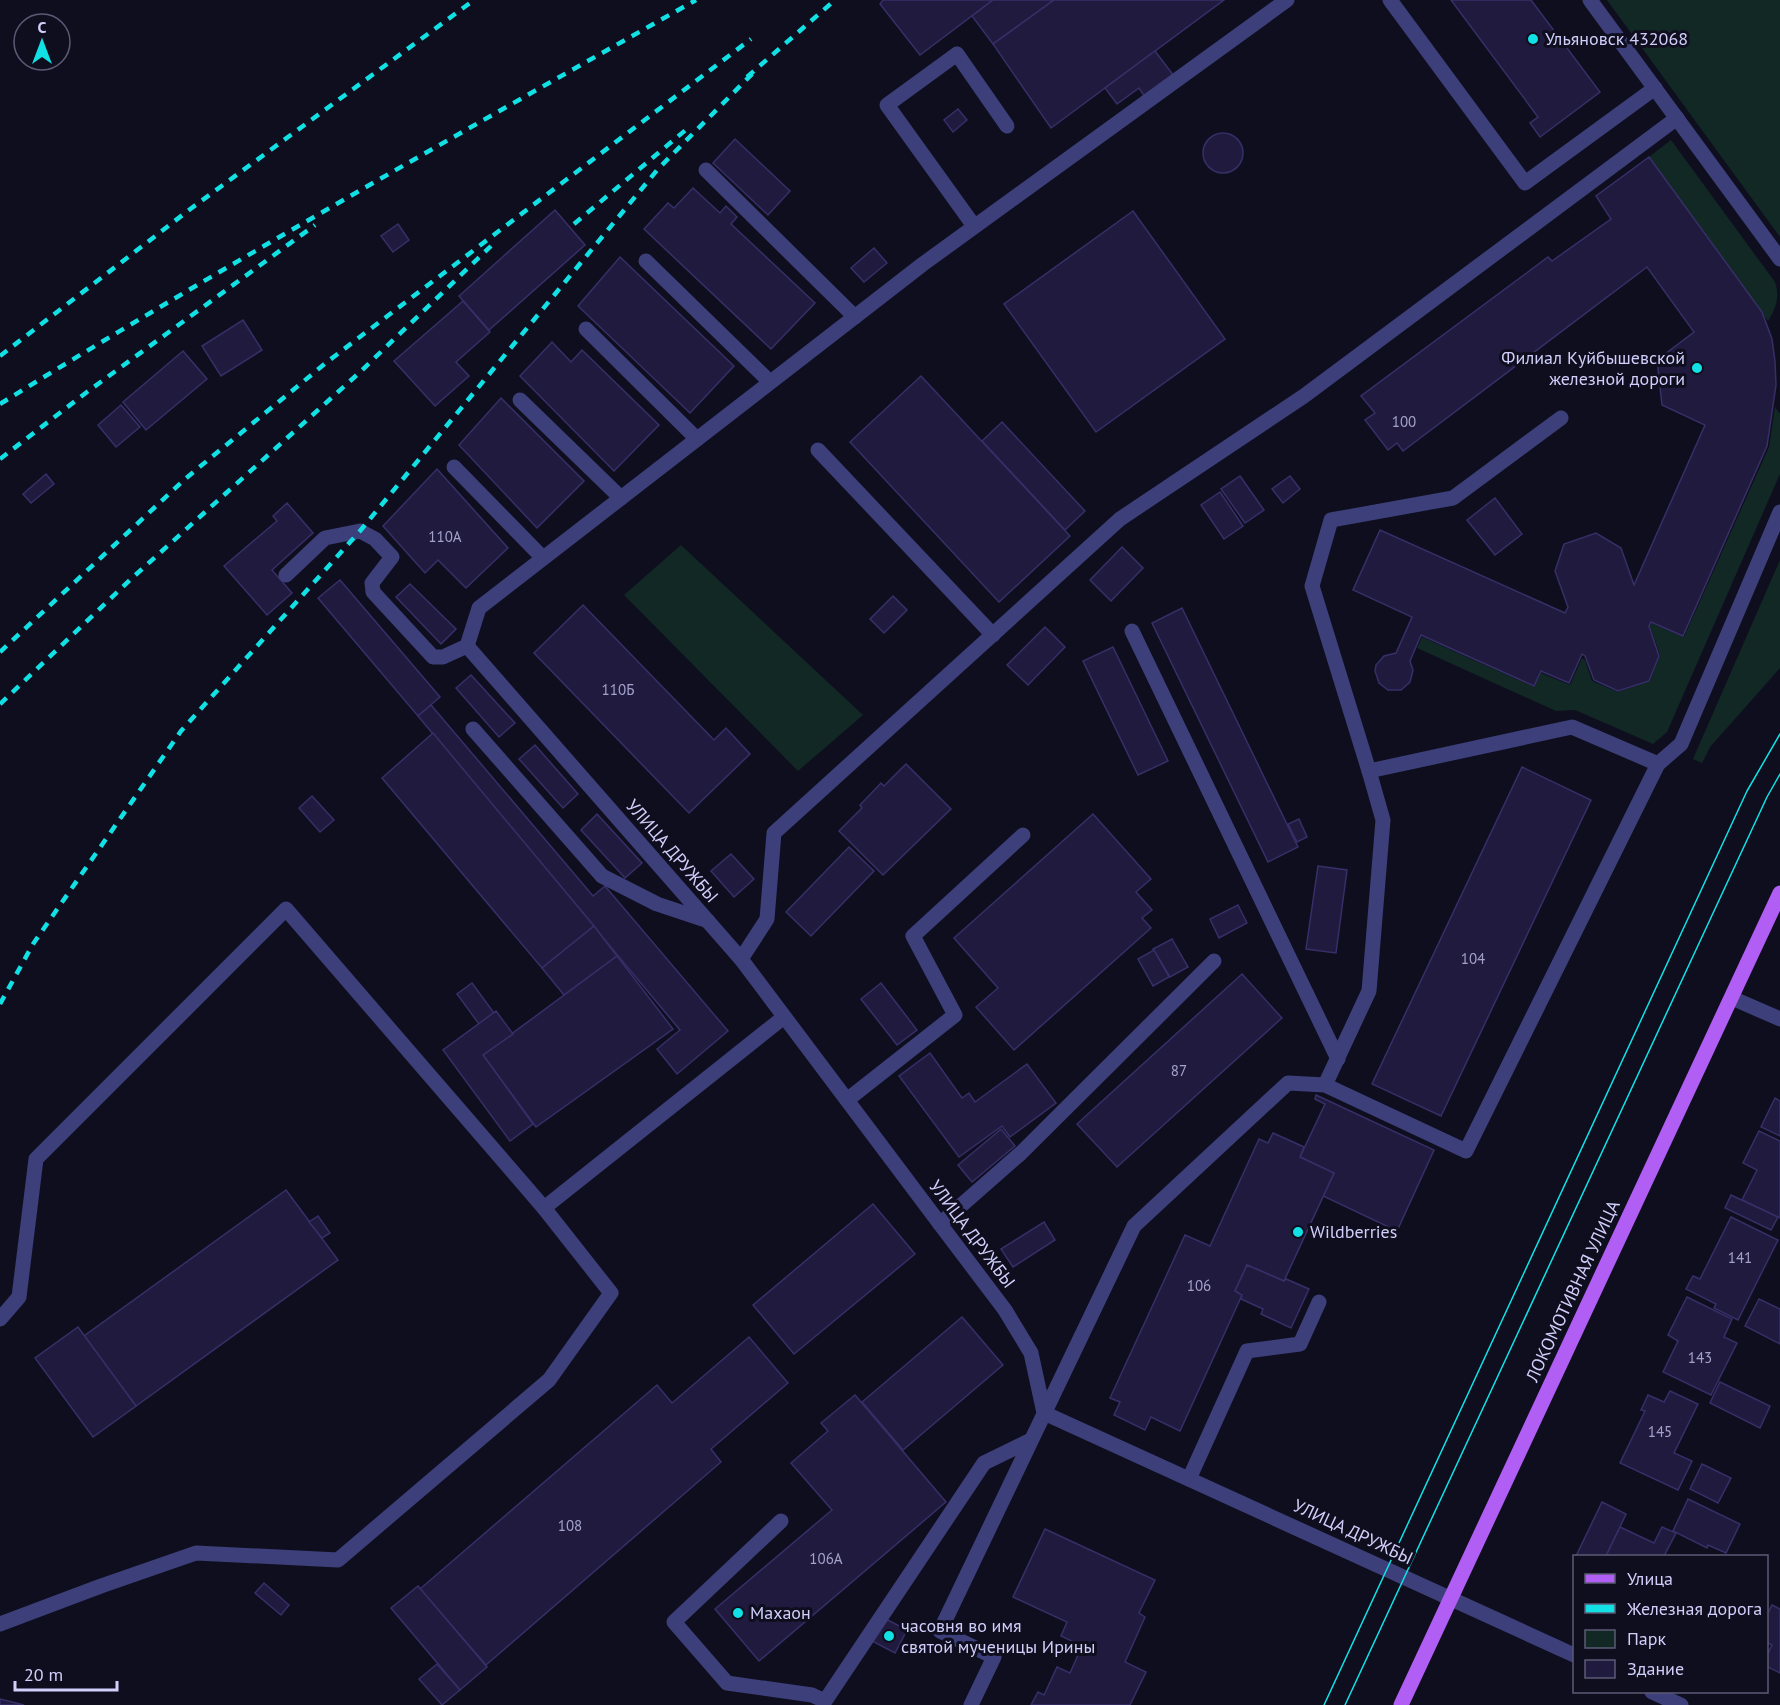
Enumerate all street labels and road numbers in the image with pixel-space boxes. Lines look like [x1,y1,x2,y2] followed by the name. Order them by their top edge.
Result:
[621,794,723,907] street label: УЛИЦА ДРУЖБЫ
[924,1175,1021,1292] street label: УЛИЦА ДРУЖБЫ
[1520,1196,1625,1386] street label: ЛОКОМОТИВНАЯ УЛИЦА
[1290,1494,1417,1569] street label: УЛИЦА ДРУЖБЫ

